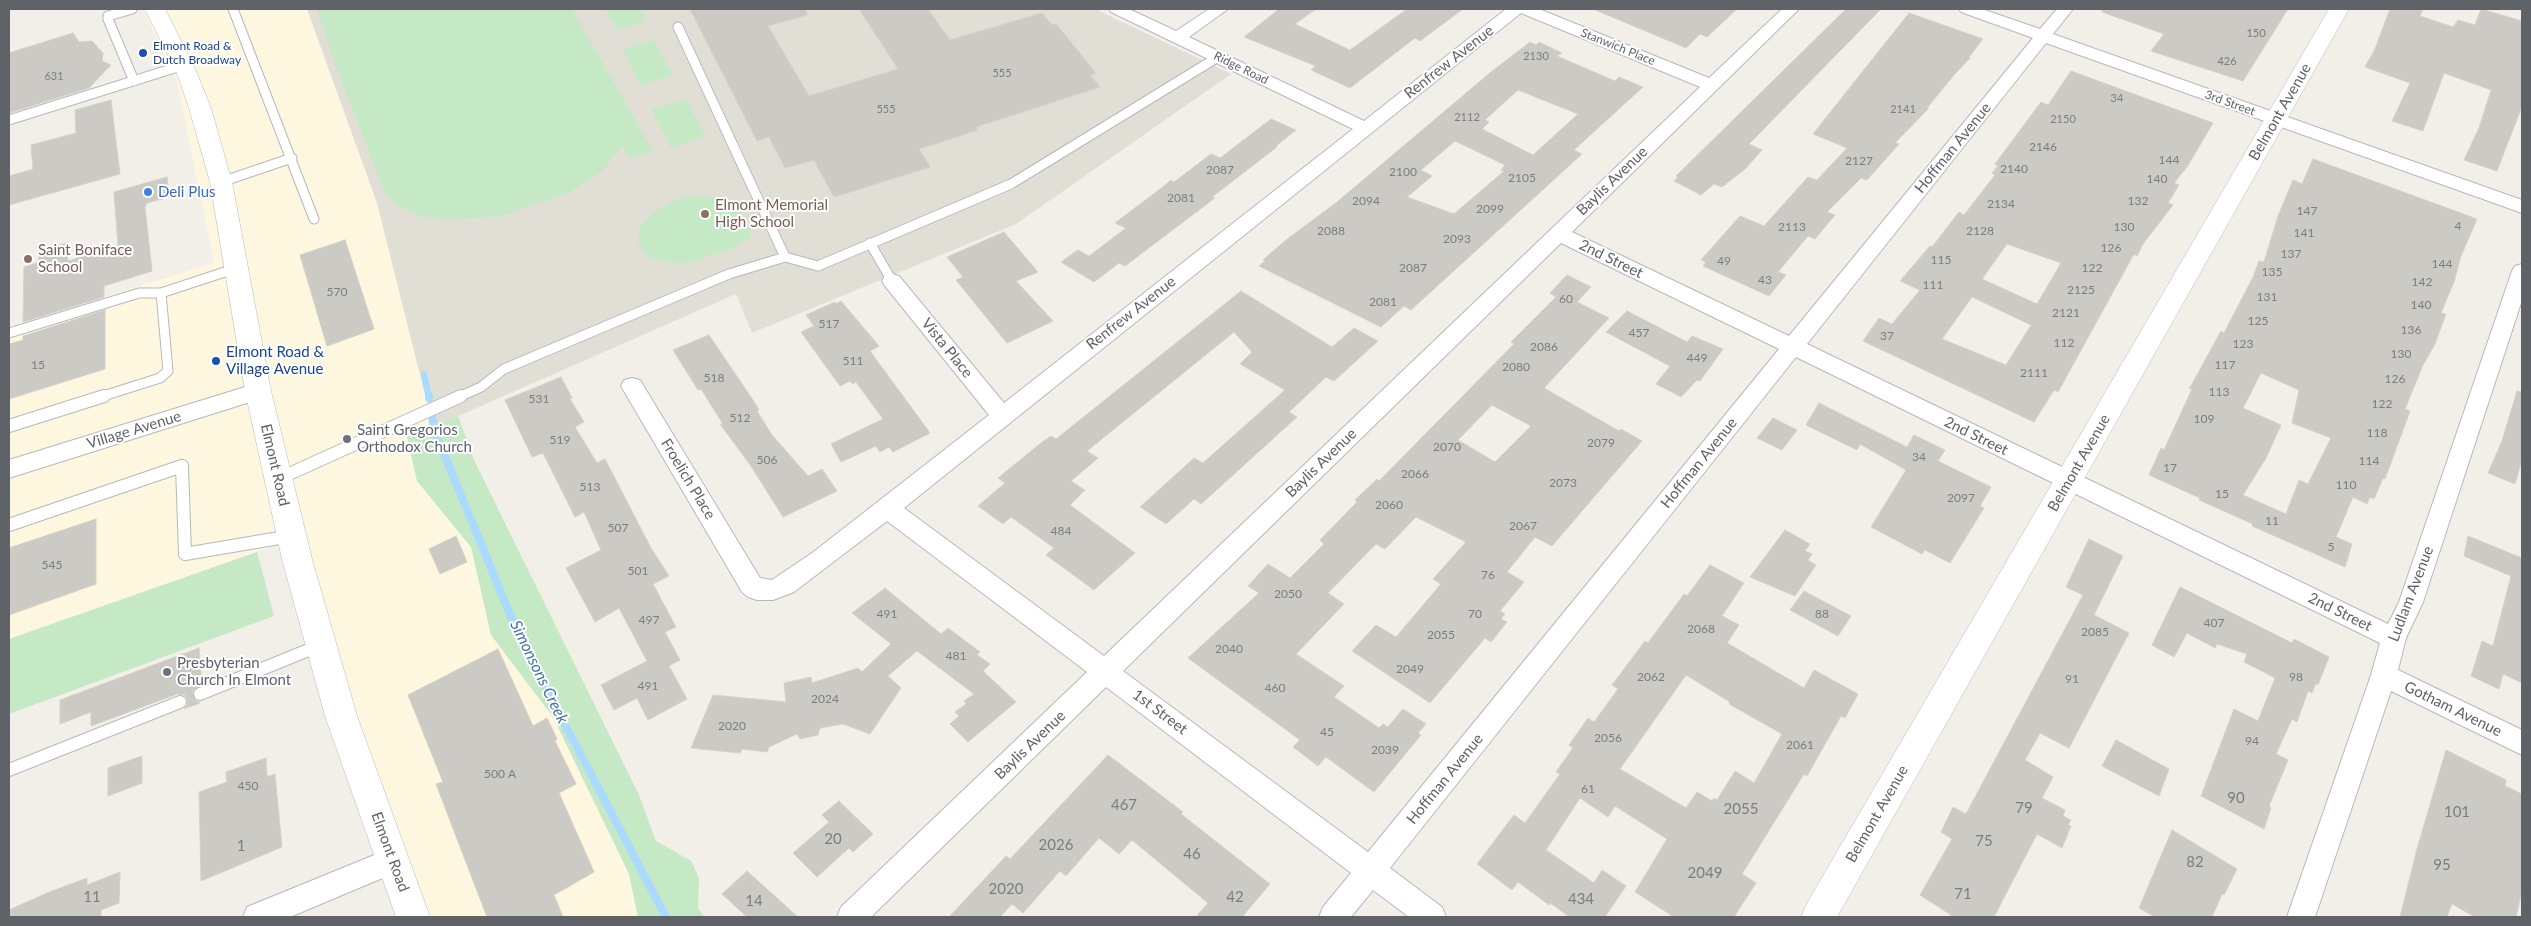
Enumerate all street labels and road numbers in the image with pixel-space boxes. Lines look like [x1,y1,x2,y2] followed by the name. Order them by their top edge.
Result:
[1401,21,1497,103] street label: Renfrew Avenue
[1579,26,1657,68] street label: Stanwich Place
[1211,49,1271,87] street label: Ridge Road
[2245,60,2315,164] street label: Belmont Avenue
[2203,87,2257,119] street label: 3rd Street
[1911,99,1995,197] street label: Hoffman Avenue
[1573,143,1651,219] street label: Baylis Avenue
[1576,236,1646,282] street label: 2nd Street
[1083,272,1179,354] street label: Renfrew Avenue
[917,314,977,382] street label: Vista Place
[85,407,183,453] street label: Village Avenue
[2044,411,2114,515] street label: Belmont Avenue
[1941,413,2011,459] street label: 2nd Street
[1657,414,1741,512] street label: Hoffman Avenue
[257,422,293,508] street label: Elmont Road
[1282,425,1360,501] street label: Baylis Avenue
[657,435,719,523] street label: Froelich Place
[2385,544,2437,644] street label: Ludlam Avenue
[2305,589,2375,635] street label: 2nd Street
[2401,678,2505,740] street label: Gotham Avenue
[1129,686,1191,738] street label: 1st Street
[991,707,1069,783] street label: Baylis Avenue
[1403,730,1487,828] street label: Hoffman Avenue
[1842,762,1912,866] street label: Belmont Avenue
[367,810,413,894] street label: Elmont Road

